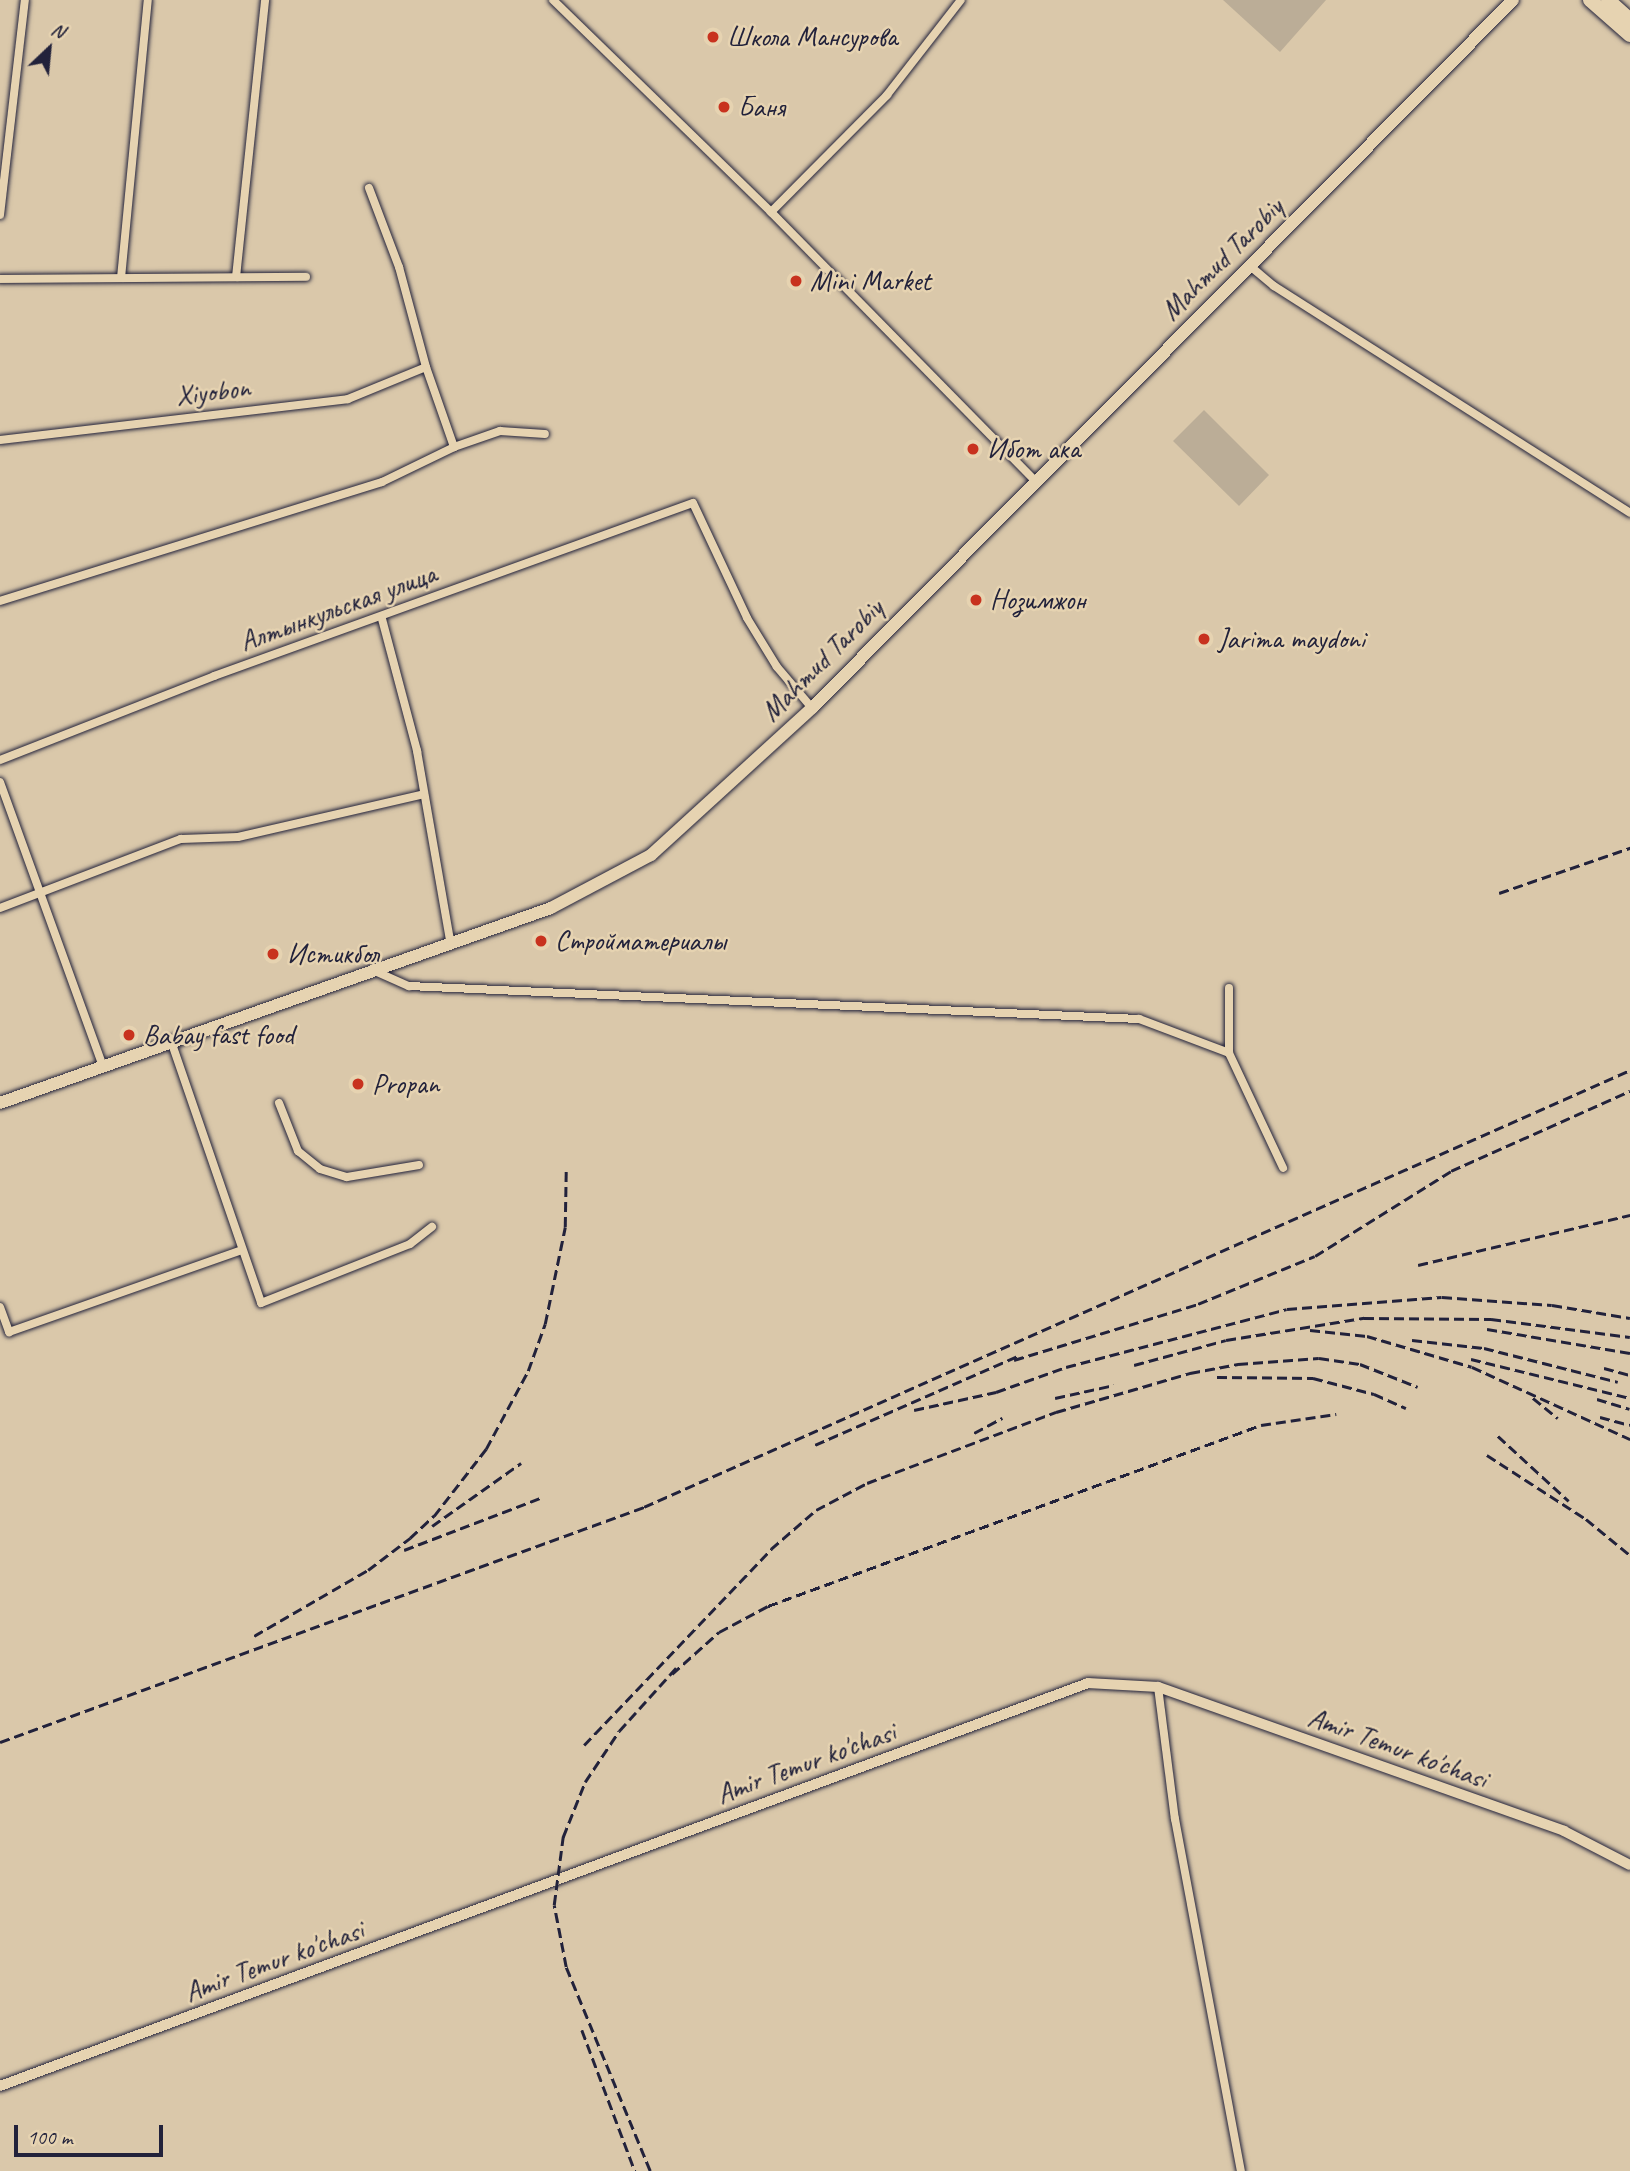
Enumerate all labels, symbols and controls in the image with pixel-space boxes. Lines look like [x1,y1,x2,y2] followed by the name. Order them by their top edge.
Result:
[14,14,84,84] north arrow
[48,17,69,43] text: N
[727,20,899,54] place label: Школа Мансурова
[705,29,721,45] marker: Школа Мансурова
[738,90,785,124] place label: Баня
[716,99,732,115] marker: Баня
[1154,191,1290,327] street label: Mahmud Tarobiy
[810,264,931,298] place label: Mini Market
[788,273,804,289] marker: Mini Market
[174,371,252,413] street label: Xiyobon
[987,432,1081,466] place label: Ибот ака
[965,441,981,457] marker: Ибот ака
[235,557,441,659] street label: Алтынкульская улица
[990,583,1086,617] place label: Нозимжон
[754,592,890,728] street label: Mahmud Tarobiy
[968,592,984,608] marker: Нозимжон
[1218,622,1365,656] place label: Jarima maydoni
[1196,631,1212,647] marker: Jarima maydoni
[555,924,726,958] place label: Стройматериалы
[533,933,549,949] marker: Стройматериалы
[287,937,379,971] place label: Истикбол
[265,946,281,962] marker: Истикбол
[143,1018,294,1052] place label: Babay fast food
[121,1027,137,1043] marker: Babay fast food
[372,1067,439,1101] place label: Propan
[350,1076,366,1092] marker: Propan
[1304,1700,1492,1796] street label: Amir Temur ko'chasi
[712,1715,900,1811] street label: Amir Temur ko'chasi
[180,1913,368,2009] street label: Amir Temur ko'chasi
[18,2112,166,2156] scale bar
[27,2124,72,2150] text: 100 m

